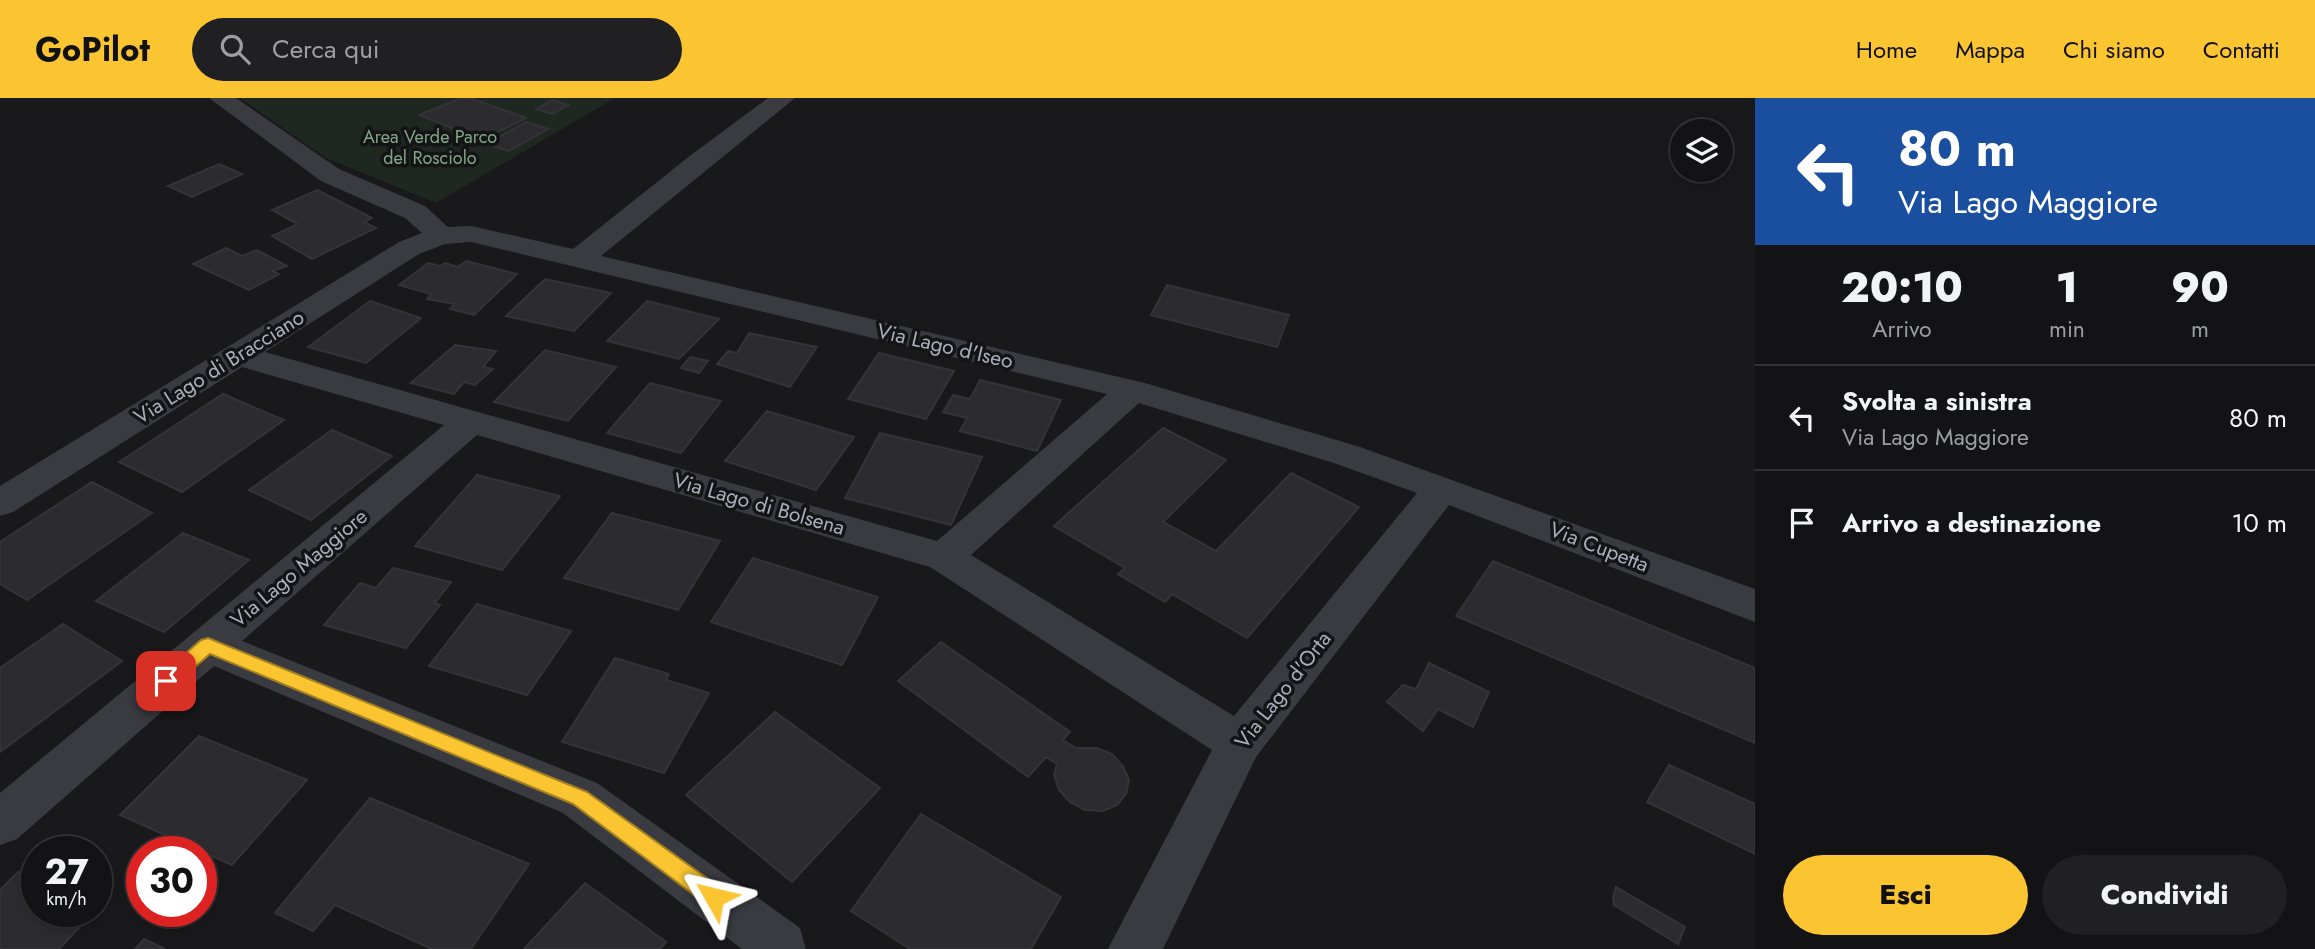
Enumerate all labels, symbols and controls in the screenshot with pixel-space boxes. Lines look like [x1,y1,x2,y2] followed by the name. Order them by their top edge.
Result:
[192,18,682,81] search box
[35,26,150,73] text: GoPilot
[216,30,254,68] icon: search
[272,30,380,68] text: Cerca qui
[1856,32,1917,67] text: Home
[1955,32,2025,67] text: Mappa
[2063,32,2165,67] text: Chi siamo
[2203,32,2280,67] text: Contatti
[1898,114,2016,184] text: 80 m
[1670,119,1733,182] map controls
[1670,119,1733,182] button: layers
[363,124,497,171] park label: Area Verde Parco del Rosciolo
[1783,126,1874,217] icon: left
[1898,179,2158,225] text: Via Lago Maggiore
[1841,257,1963,318] text: 20:10
[2056,257,2078,318] text: 1
[2171,257,2229,318] text: 90
[128,302,310,432] street label: Via Lago di Bracciano
[1872,312,1932,346] text: Arrivo
[2049,312,2085,346] text: min
[2191,312,2209,346] text: m
[874,316,1016,376] street label: Via Lago d'Iseo
[1842,382,2032,420] text: Svolta a sinistra
[1783,399,1821,437] icon: left
[2229,399,2287,437] text: 80 m
[1842,420,2029,454] text: Via Lago Maggiore
[670,465,848,543] street label: Via Lago di Bolsena
[224,502,374,634] street label: Via Lago Maggiore
[1783,504,1821,542] icon: arrive
[1842,504,2101,542] text: Arrivo a destinazione
[2232,504,2287,542] text: 10 m
[1545,514,1653,580] street label: Via Cupetta
[1228,625,1338,755] street label: Via Lago d'Orta
[136,651,196,711] pin
[147,662,185,700] icon: arrive
[126,836,217,927] speed limit sign: 30
[44,847,89,897] text: 27
[1783,855,2028,935] button: Esci
[2042,855,2287,935] button: Condividi
[677,860,751,934] position arrow
[46,886,87,912] text: km/h

